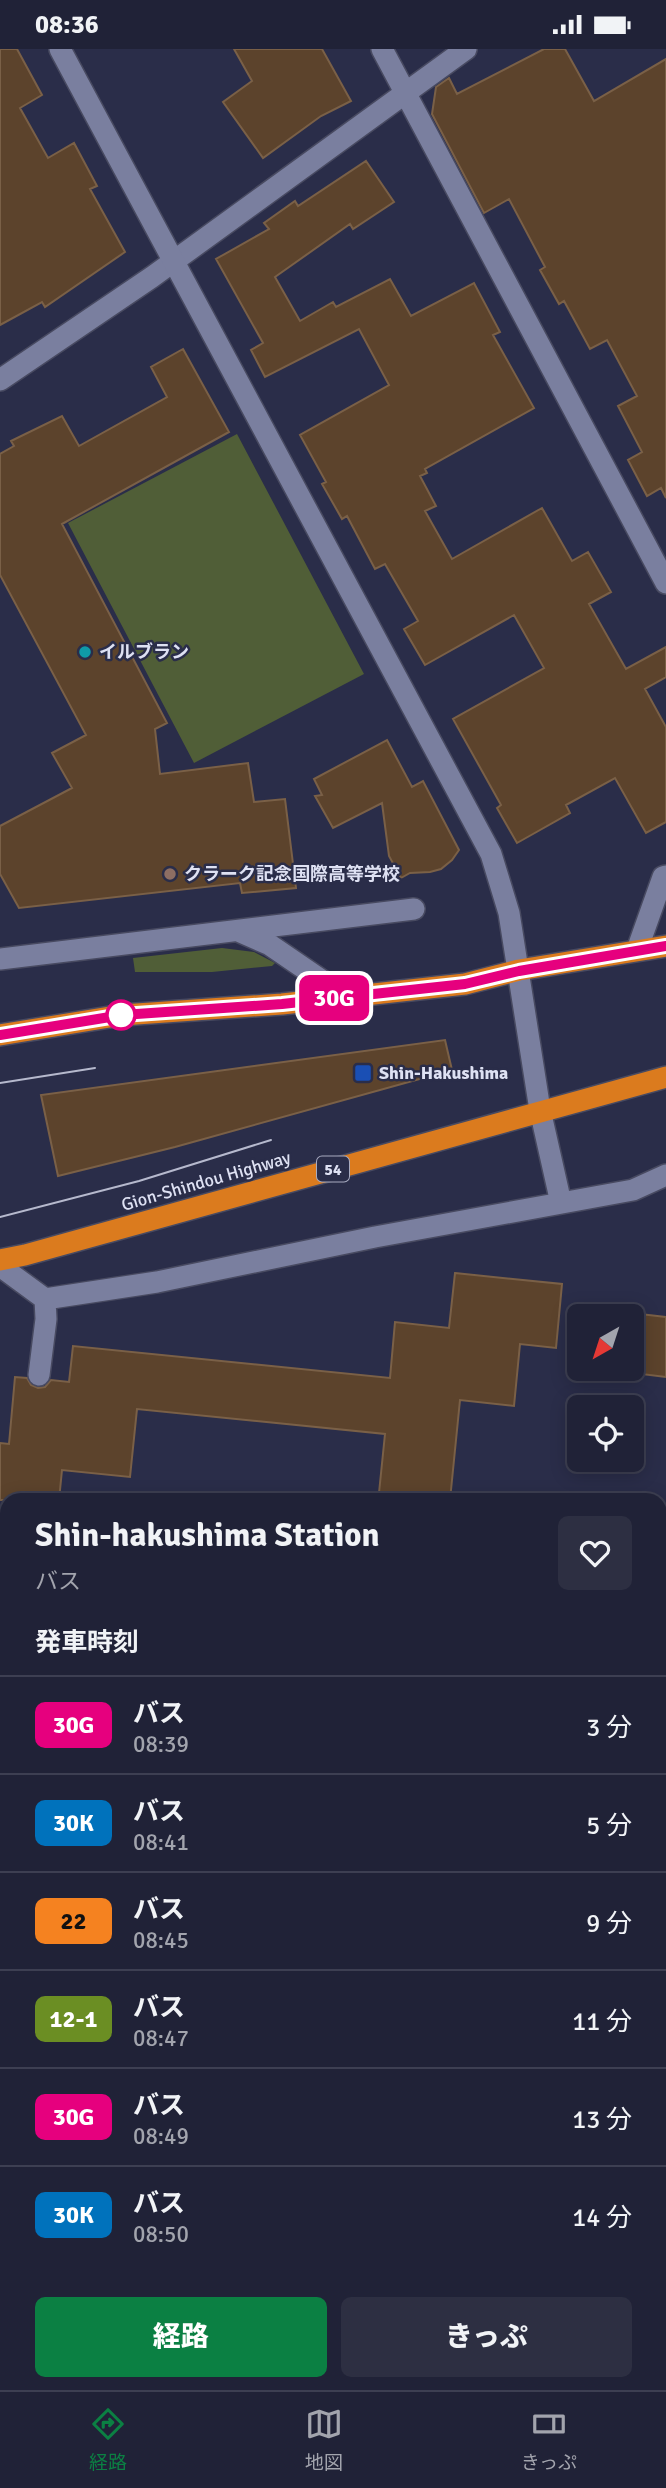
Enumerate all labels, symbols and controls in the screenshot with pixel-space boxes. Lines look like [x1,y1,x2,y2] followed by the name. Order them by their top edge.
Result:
[35,9,99,41] text: 08:36
[99,641,189,663] place label: イルブラン
[77,644,93,660] marker: イルブラン
[184,863,400,885] place label: クラーク記念国際高等学校
[162,866,178,882] marker: クラーク記念国際高等学校
[294,975,374,1021] line badge: 30G
[313,983,355,1013] text: 30G
[106,1000,136,1030] unlabelled marker
[379,1062,508,1084] place label: Shin-Hakushima
[353,1063,373,1083] marker: Shin-Hakushima
[119,1146,294,1216] street label: Gion-Shindou Highway
[317,1157,349,1181] road number: 54
[567,1304,644,1381] north arrow
[567,1304,644,1472] map controls
[567,1395,644,1472] button: locate
[35,1515,380,1556] text: Shin-hakushima Station
[558,1516,632,1590] button: heart
[35,1567,81,1596] text: バス
[35,1627,139,1659] text: 発車時刻
[133,1698,185,1730] text: バス
[53,1710,94,1740] text: 30G
[586,1712,632,1744] text: 3 分
[133,1730,189,1759] text: 08:39
[133,1796,185,1828] text: バス
[53,1808,94,1838] text: 30K
[586,1810,632,1842] text: 5 分
[133,1828,189,1857] text: 08:41
[133,1894,185,1926] text: バス
[61,1906,86,1936] text: 22
[586,1908,632,1940] text: 9 分
[133,1926,189,1955] text: 08:45
[133,1992,185,2024] text: バス
[50,2004,97,2034] text: 12-1
[572,2006,632,2038] text: 11 分
[133,2024,189,2053] text: 08:47
[133,2090,185,2122] text: バス
[53,2102,94,2132] text: 30G
[572,2104,632,2136] text: 13 分
[133,2122,189,2151] text: 08:49
[133,2188,185,2220] text: バス
[53,2200,94,2230] text: 30K
[572,2202,632,2234] text: 14 分
[133,2220,189,2249] text: 08:50
[35,2297,327,2377] button: 経路
[341,2297,632,2377] button: きっぷ
[89,2405,127,2475] tab: 経路
[305,2405,343,2475] tab: 地図
[521,2405,577,2475] tab: きっぷ

